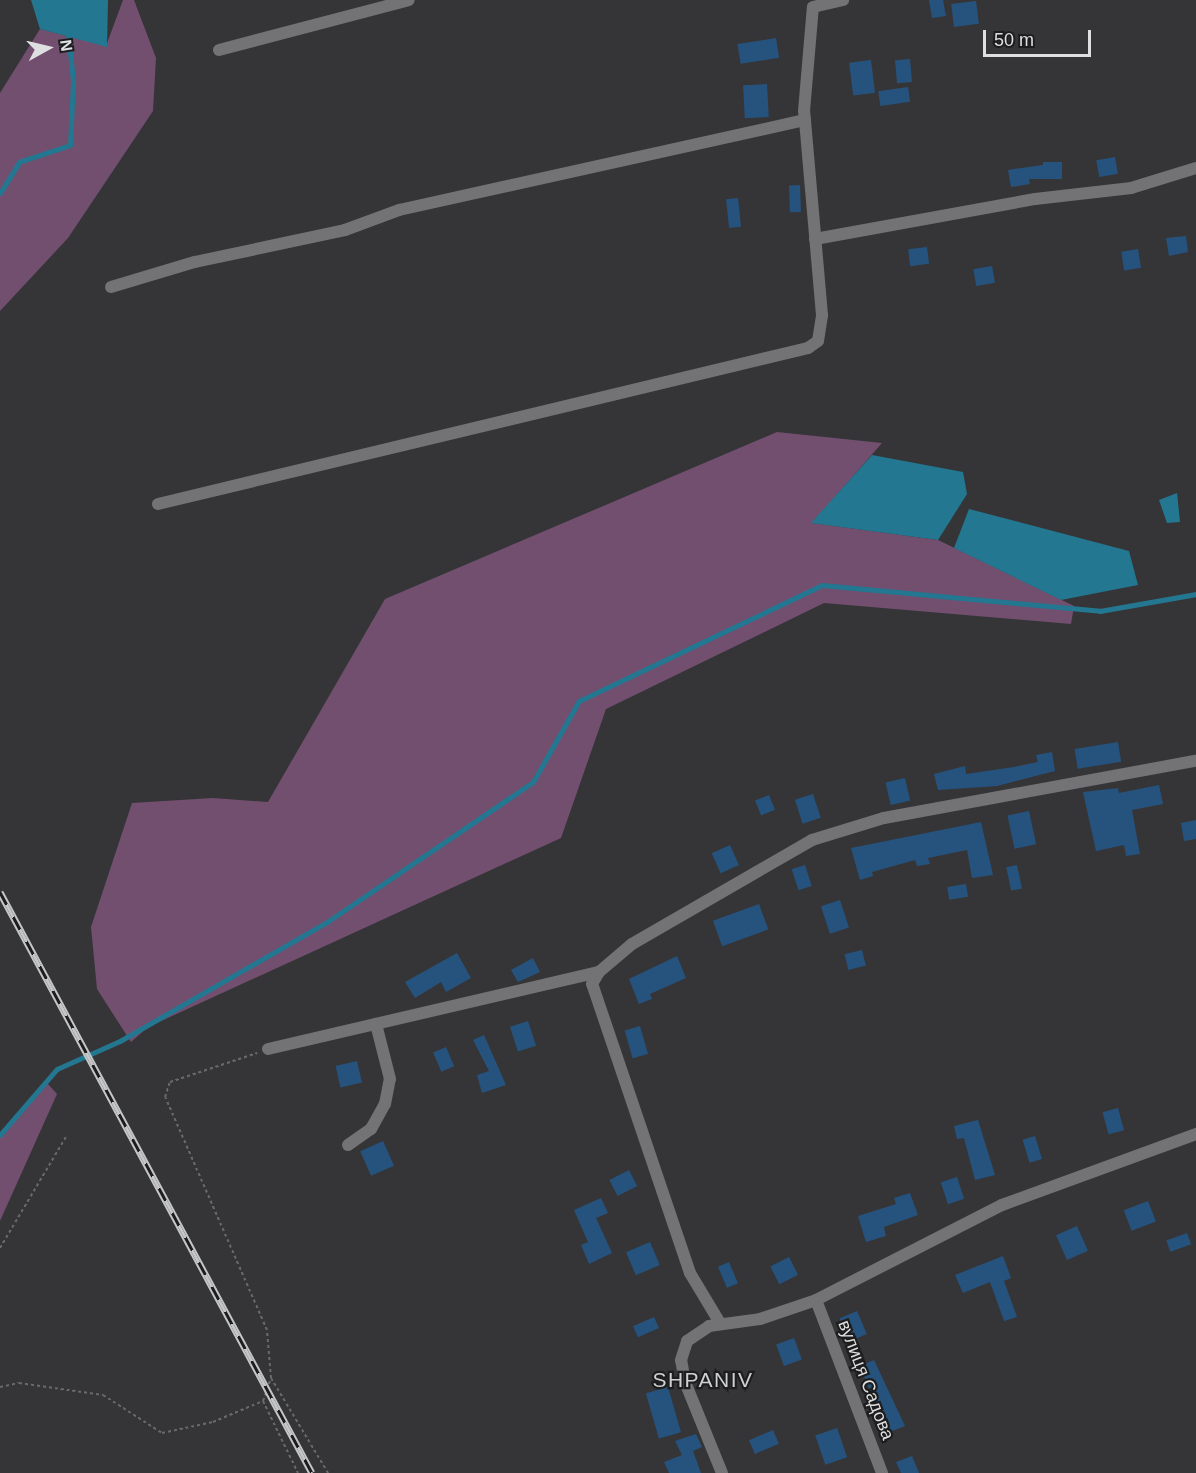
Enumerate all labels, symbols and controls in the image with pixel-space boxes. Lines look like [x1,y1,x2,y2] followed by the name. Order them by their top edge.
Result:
[18,18,78,78] north arrow
[986,18,1094,56] scale bar
[994,30,1034,50] text: 50 m
[57,39,76,52] text: N
[833,1317,899,1443] street label: вулиця Садова
[652,1367,754,1393] district label: SHPANIV

